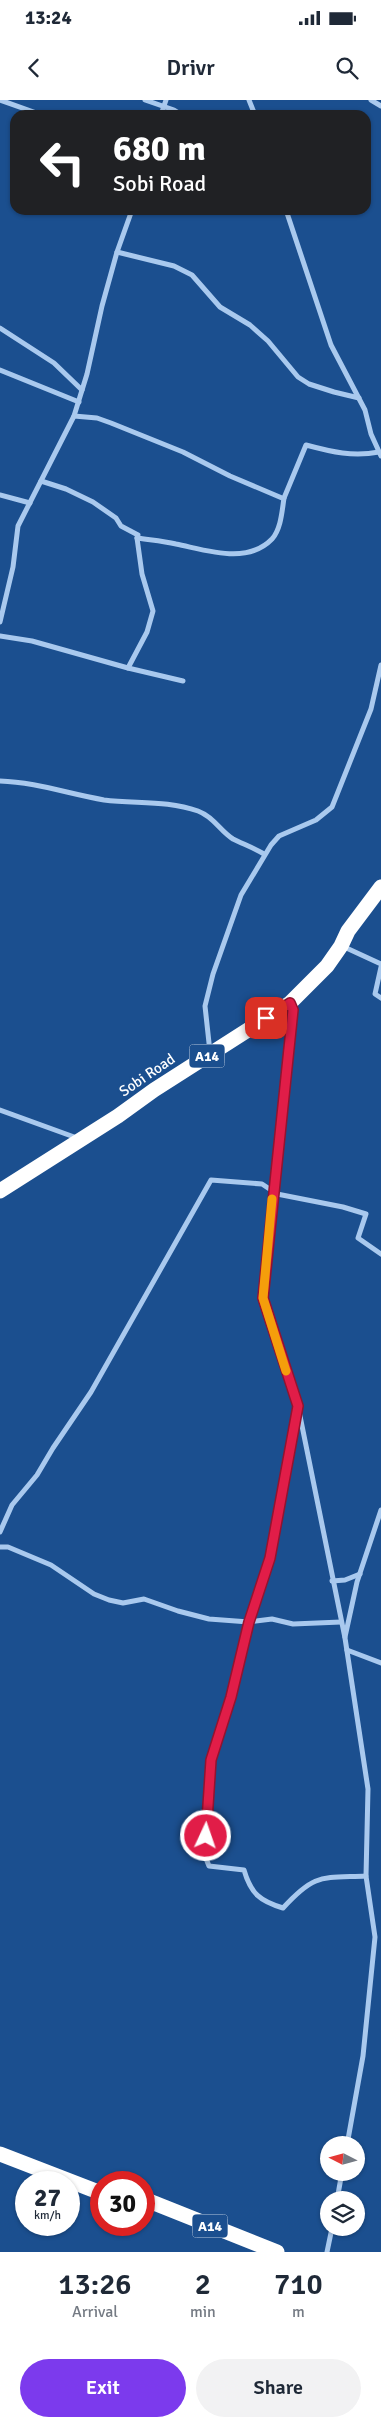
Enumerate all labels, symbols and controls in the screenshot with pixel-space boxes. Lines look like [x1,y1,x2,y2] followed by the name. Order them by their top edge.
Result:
[25,6,72,30] text: 13:24
[20,54,48,82] icon: back
[166,54,215,81] text: Drivr
[333,54,361,82] icon: search
[113,127,206,170] text: 680 m
[30,130,95,195] icon: left
[113,170,206,197] text: Sobi Road
[245,997,287,1039] pin
[252,1004,280,1032] icon: arrive
[190,1044,224,1068] road number: A14
[116,1050,178,1100] street label: Sobi Road
[179,1809,231,1861] position arrow
[320,2136,365,2181] north arrow
[320,2136,365,2236] map controls
[90,2171,155,2236] speed limit sign: 30
[34,2182,61,2213] text: 27
[320,2191,365,2236] button: layers
[34,2208,61,2223] text: km/h
[192,2214,228,2238] road number: A14
[58,2266,132,2303] text: 13:26
[195,2266,211,2303] text: 2
[274,2266,323,2303] text: 710
[72,2302,118,2322] text: Arrival
[190,2302,216,2322] text: min
[292,2302,305,2322] text: m
[20,2359,186,2417] button: Exit
[196,2359,361,2417] button: Share

